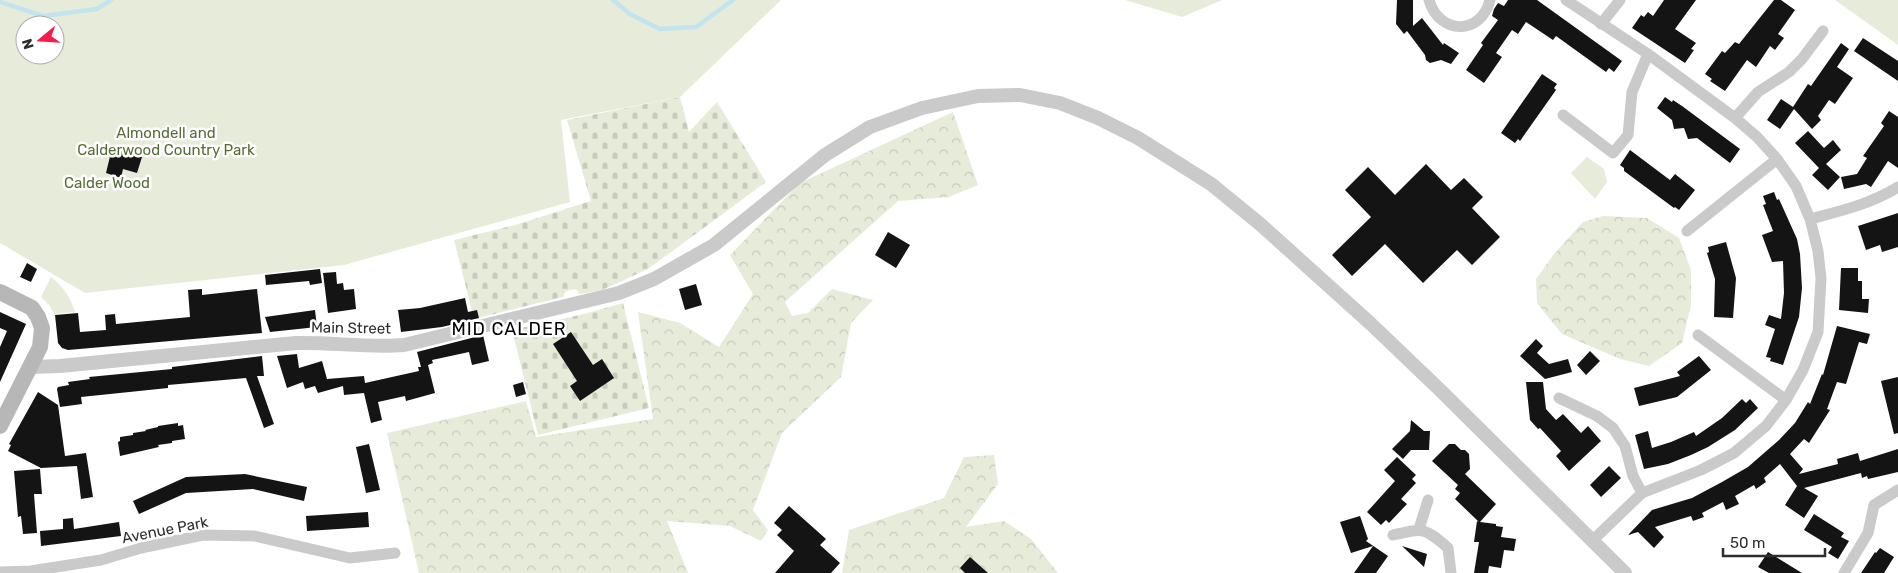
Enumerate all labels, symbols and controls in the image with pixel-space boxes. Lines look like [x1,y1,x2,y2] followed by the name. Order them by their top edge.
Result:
[15,15,65,65] north arrow
[18,36,38,51] text: N
[77,124,255,159] park label: Almondell and Calderwood Country Park
[64,174,150,192] park label: Calder Wood
[311,318,391,338] street label: Main Street
[451,318,567,340] district label: MID CALDER
[120,513,210,547] street label: Avenue Park
[1723,526,1826,558] scale bar
[1730,534,1765,552] text: 50 m

